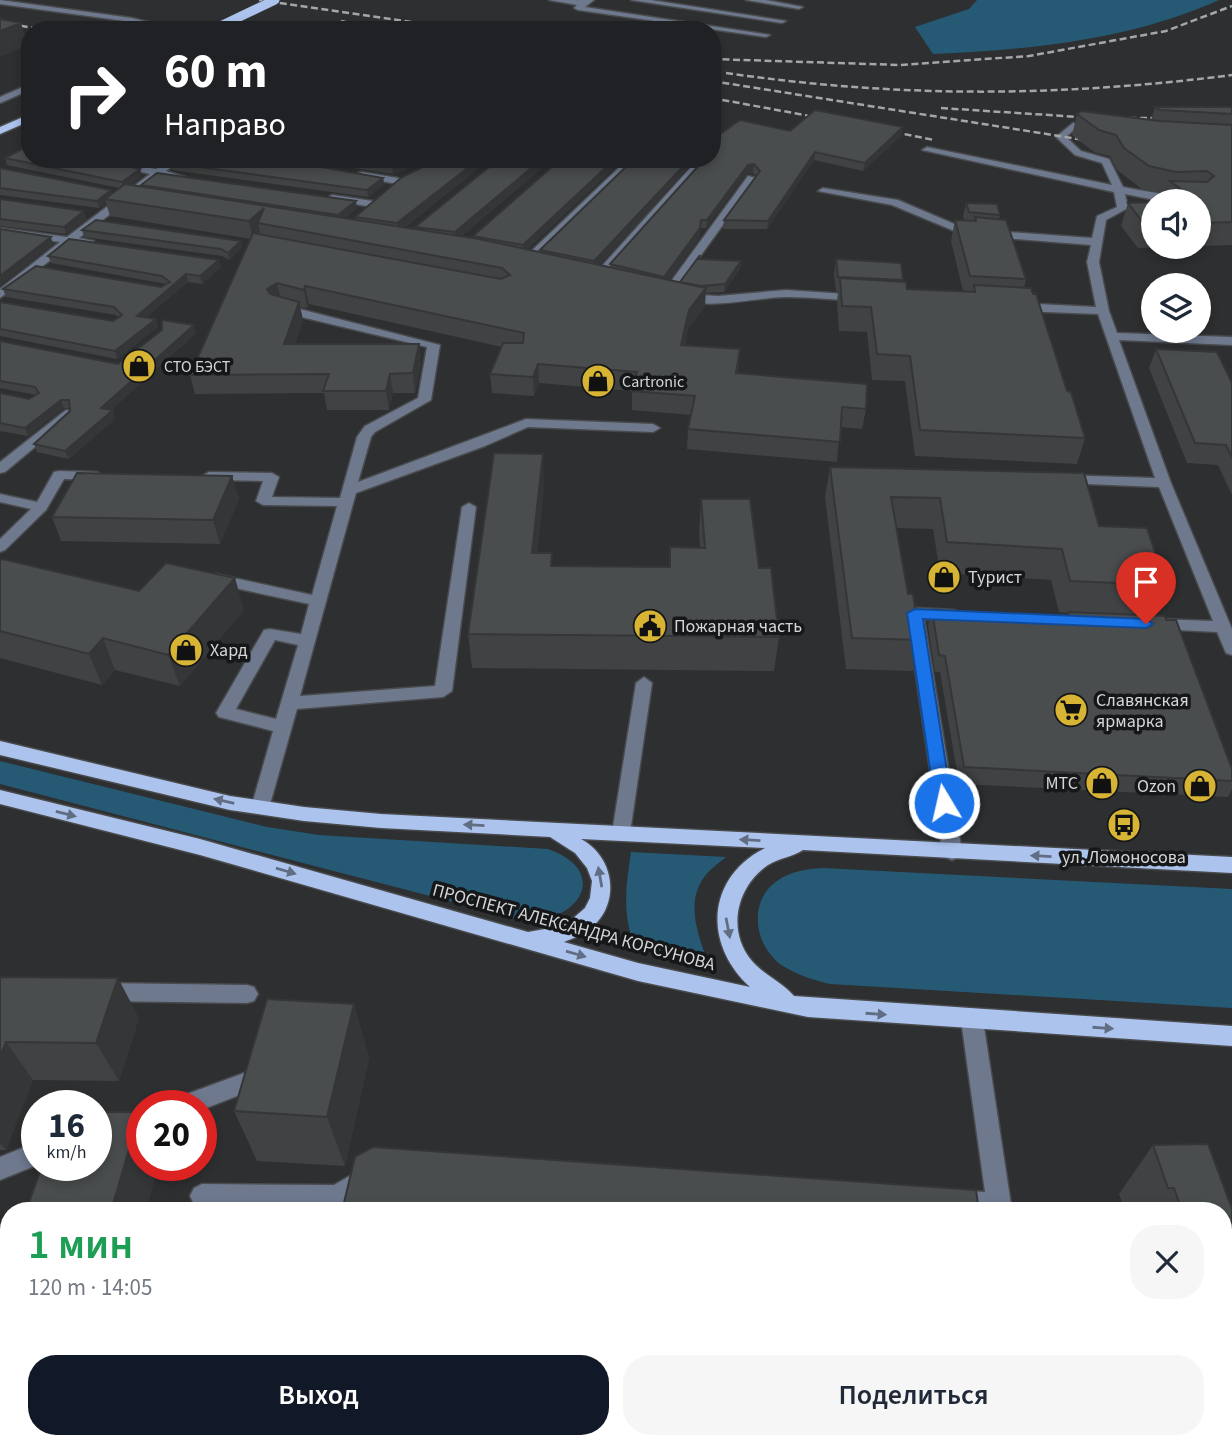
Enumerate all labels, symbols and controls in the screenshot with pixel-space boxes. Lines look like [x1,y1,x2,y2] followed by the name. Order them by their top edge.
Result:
[164,37,268,107] text: 60 m
[49,49,140,140] icon: right
[164,102,286,148] text: Направо
[1141,189,1211,343] map controls
[1141,189,1211,259] button: sound
[1141,273,1211,343] button: layers
[120,347,158,385] shop icon: СТО БЭСТ
[164,356,231,378] place label: СТО БЭСТ
[579,362,617,400] shop icon: Cartronic
[622,371,684,393] place label: Cartronic
[1116,552,1176,624] pin
[925,558,963,596] shop icon: Турист
[1127,563,1165,601] icon: arrive
[968,565,1022,590] place label: Турист
[631,607,669,645] public building icon: Пожарная часть
[674,614,802,639] place label: Пожарная часть
[167,631,205,669] shop icon: Хард
[210,638,248,663] place label: Хард
[1096,688,1189,734] place label: Славянская ярмарка
[1052,691,1090,729] supermarket icon: Славянская ярмарка
[1083,764,1121,802] shop icon: МТС
[907,766,981,840] position arrow
[1181,767,1219,805] shop icon: Ozon
[1045,771,1078,796] place label: МТС
[1137,774,1176,799] place label: Ozon
[213,796,235,807] one-way arrow
[1105,806,1143,844] bus stop icon: ул. Ломоносова
[55,809,77,820] one-way arrow
[463,820,485,831] one-way arrow
[739,835,761,846] one-way arrow
[1062,845,1186,870] place label: ул. Ломоносова
[1030,850,1052,861] one-way arrow
[594,866,605,888] one-way arrow
[276,867,297,877] one-way arrow
[430,878,718,977] street label: ПРОСПЕКТ АЛЕКСАНДРА КОРСУНОВА
[723,917,734,939] one-way arrow
[566,949,587,959] one-way arrow
[865,1009,887,1020] one-way arrow
[1092,1023,1114,1034] one-way arrow
[126,1090,217,1181] speed limit sign: 20
[48,1101,85,1151] text: 16
[47,1140,86,1165] text: km/h
[28,1215,133,1275] text: 1 мин
[1130,1225,1204,1299] button: close
[28,1271,152,1304] text: 120 m · 14:05
[28,1355,609,1435] button: Выход
[623,1355,1204,1435] button: Поделиться

